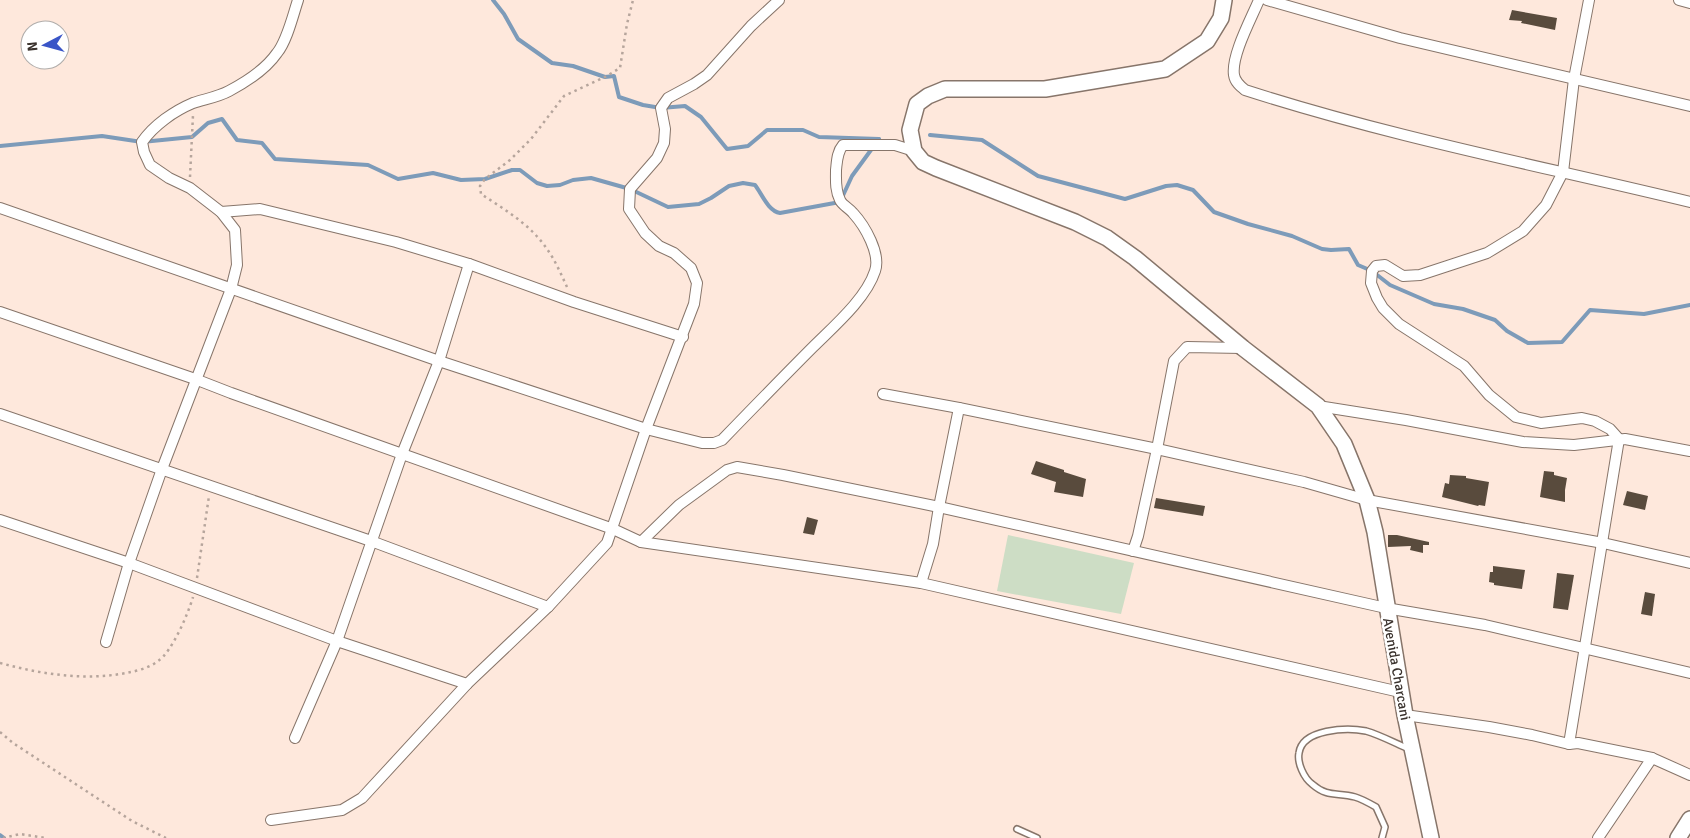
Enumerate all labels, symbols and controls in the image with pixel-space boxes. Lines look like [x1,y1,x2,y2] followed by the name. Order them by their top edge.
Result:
[20,20,70,70] north arrow
[24,41,42,52] text: N
[1379,617,1414,722] street label: Avenida Charcani

